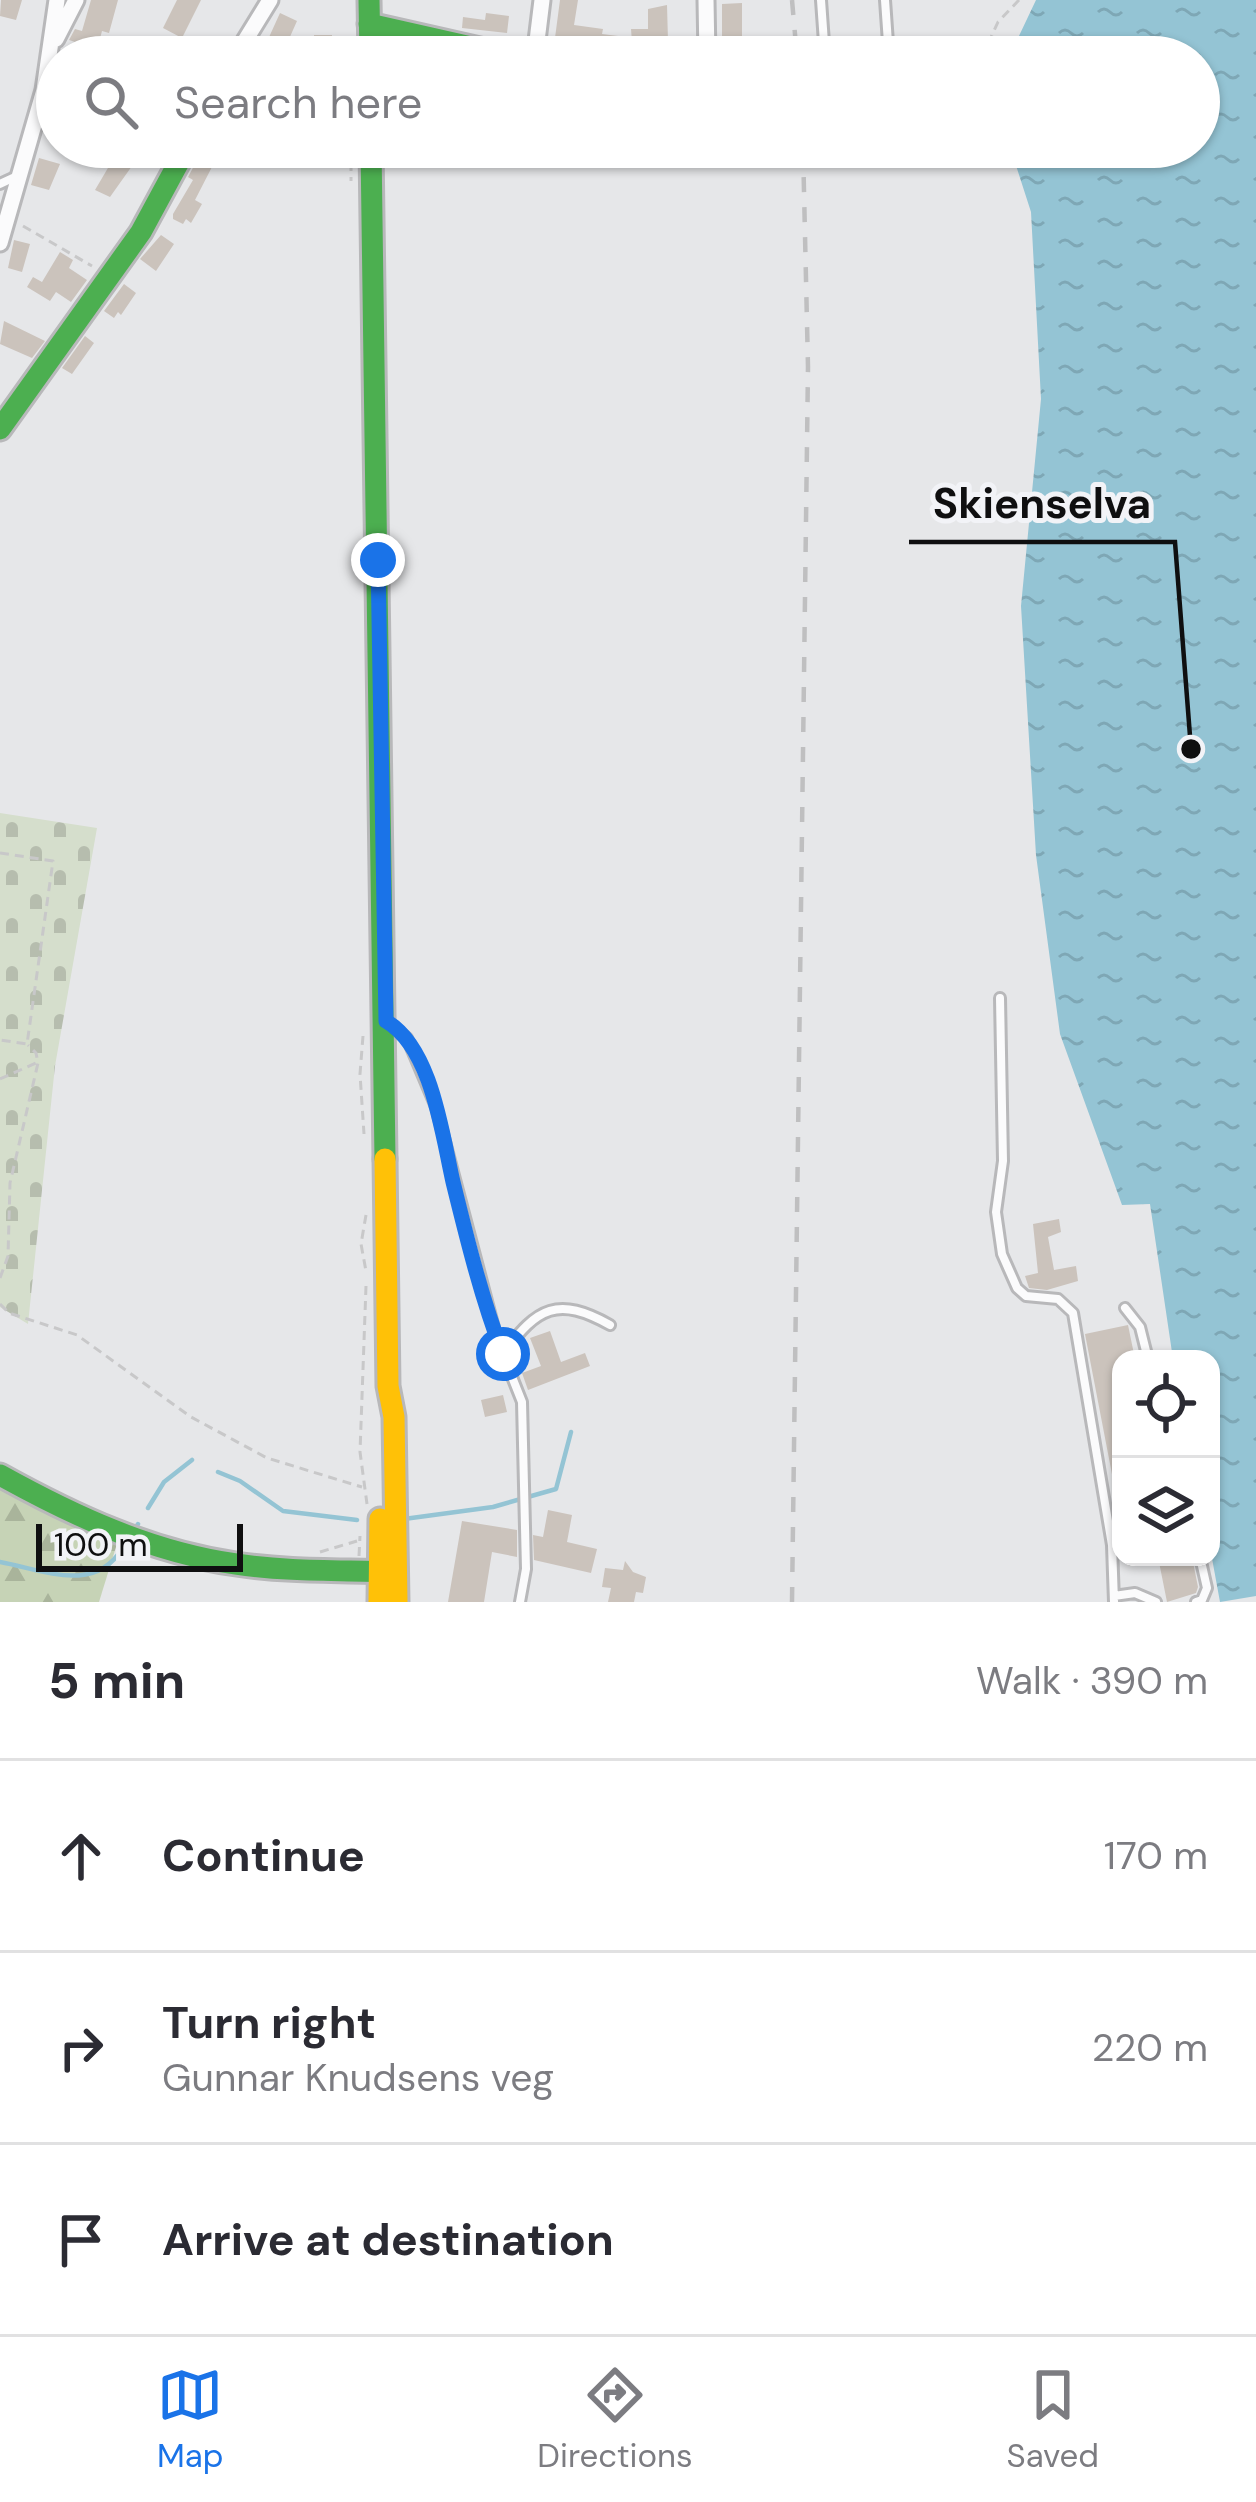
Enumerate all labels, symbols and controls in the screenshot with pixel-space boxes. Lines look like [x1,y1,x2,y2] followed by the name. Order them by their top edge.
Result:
[36,36,1220,168] search box
[78,69,144,135] icon: search
[174,73,422,132] text: Search here
[909,464,1175,542] callout: Skienselva
[933,476,1151,531] text: Skienselva
[351,533,405,587] route end
[476,1327,530,1381] route start
[1112,1350,1220,1566] map controls
[1112,1350,1220,1458] button: locate
[1112,1458,1220,1566] button: layers
[36,1518,243,1571] scale bar
[54,1523,148,1566] text: 100 m
[48,1647,185,1714] text: 5 min
[976,1655,1208,1706] text: Walk · 390 m
[48,1823,114,1889] icon: ahead
[162,1826,365,1885] text: Continue
[1104,1830,1208,1881] text: 170 m
[162,1993,376,2052] text: Turn right
[48,2015,114,2081] icon: right
[1092,2022,1208,2073] text: 220 m
[162,2052,554,2103] text: Gunnar Knudsens veg
[48,2207,114,2273] icon: arrive
[162,2210,614,2269] text: Arrive at destination
[157,2362,223,2477] tab: Map
[537,2362,693,2477] tab: Directions
[1007,2362,1099,2477] tab: Saved

